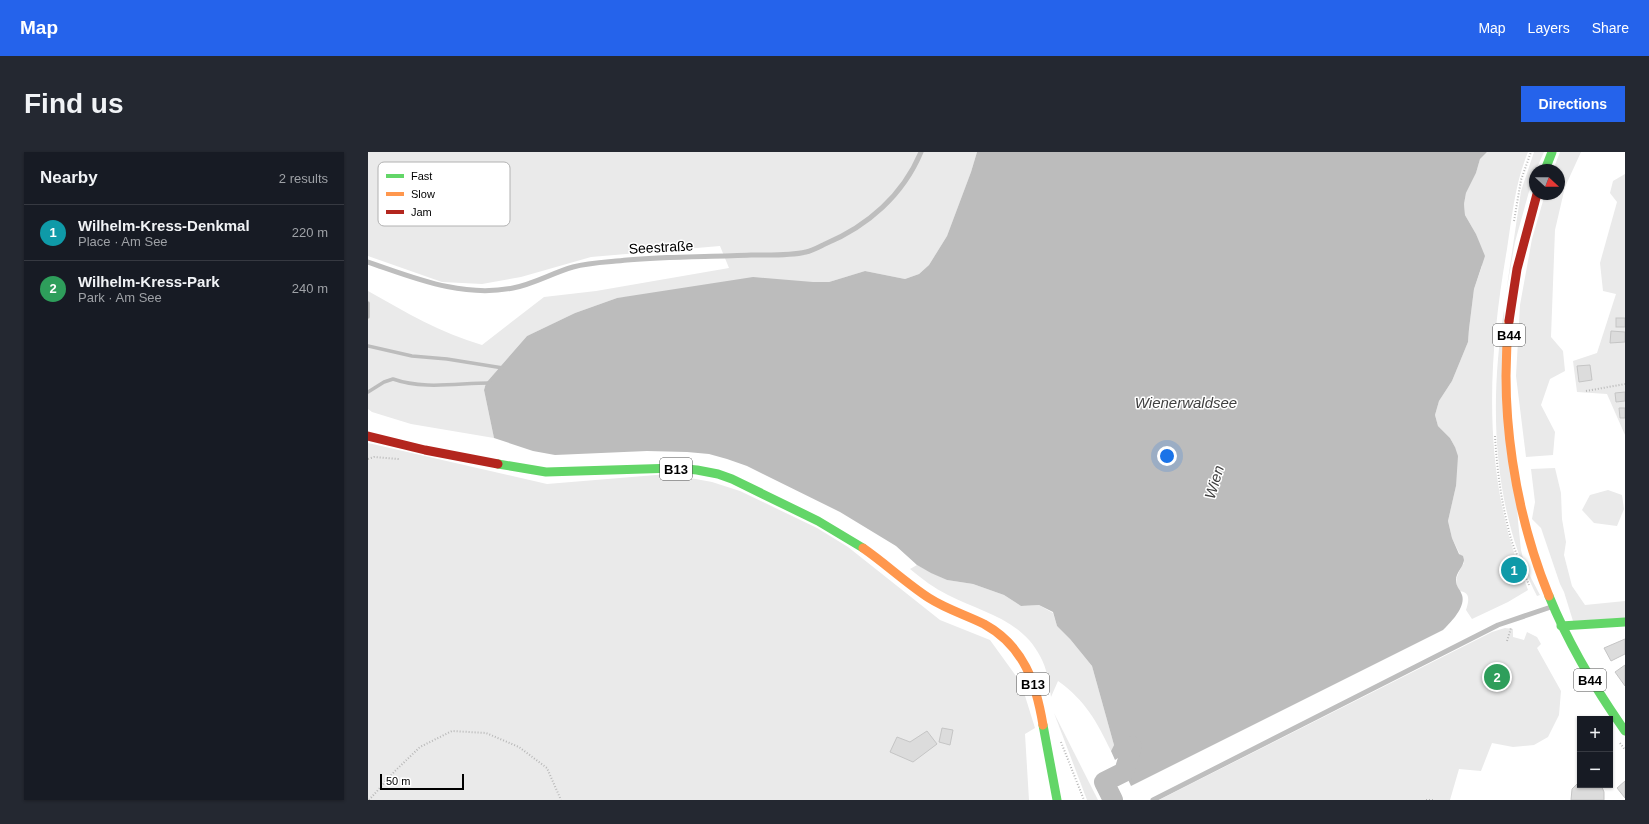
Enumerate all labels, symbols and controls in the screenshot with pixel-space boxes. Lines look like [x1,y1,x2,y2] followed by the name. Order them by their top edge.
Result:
[20,17,58,38] text: Map
[1478,20,1506,36] text: Map
[1528,20,1570,36] text: Layers
[1592,20,1629,36] text: Share
[1521,86,1625,122] button: Directions
[24,88,124,119] text: Find us
[378,162,510,226] legend
[1529,164,1565,200] north arrow
[40,168,98,187] text: Nearby
[411,170,432,182] text: Fast
[279,171,328,186] text: 2 results
[411,188,435,200] text: Slow
[411,206,432,218] text: Jam
[78,217,250,234] text: Wilhelm-Kress-Denkmal
[49,225,57,240] text: 1
[292,225,328,240] text: 220 m
[78,234,168,249] text: Place · Am See
[628,237,694,257] street label: Seestraße
[78,273,220,290] text: Wilhelm-Kress-Park
[49,281,57,296] text: 2
[292,281,328,296] text: 240 m
[78,290,162,305] text: Park · Am See
[1493,324,1525,346] road number: B44
[1135,394,1237,411] water label: Wienerwaldsee
[1157,446,1177,466] your location
[660,458,692,480] road number: B13
[1201,463,1227,501] water label: Wien
[1501,555,1527,585] pin: 1
[1484,662,1510,692] pin: 2
[1574,669,1606,691] road number: B44
[1017,673,1049,695] road number: B13
[1577,716,1613,788] map controls
[1577,716,1613,752] button: +
[1577,752,1613,788] button: −
[380,772,464,791] scale bar
[386,775,410,787] text: 50 m

